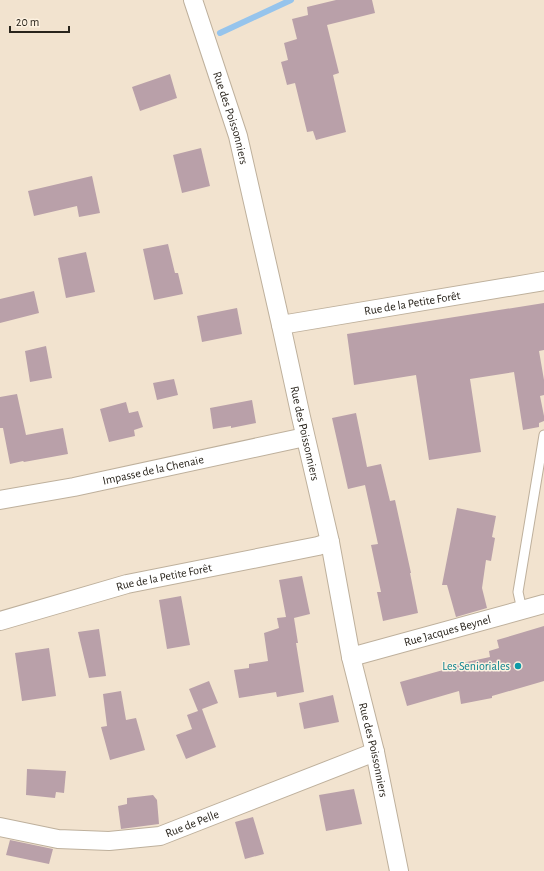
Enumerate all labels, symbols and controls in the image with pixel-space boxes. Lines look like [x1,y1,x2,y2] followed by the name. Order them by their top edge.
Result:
[10,8,69,34] scale bar
[16,16,39,28] text: 20 m
[211,70,250,166] street label: Rue des Poissonniers
[363,289,461,317] street label: Rue de la Petite Forêt
[288,385,322,482] street label: Rue des Poissonniers
[101,453,205,487] street label: Impasse de la Chenaie
[115,561,213,593] street label: Rue de la Petite Forêt
[403,613,492,648] street label: Rue Jacques Beynel
[442,660,510,672] place label: Les Senioriales
[513,661,523,671] marker: Les Senioriales
[357,701,390,798] street label: Rue des Poissonniers
[164,808,221,839] street label: Rue de Pelle

